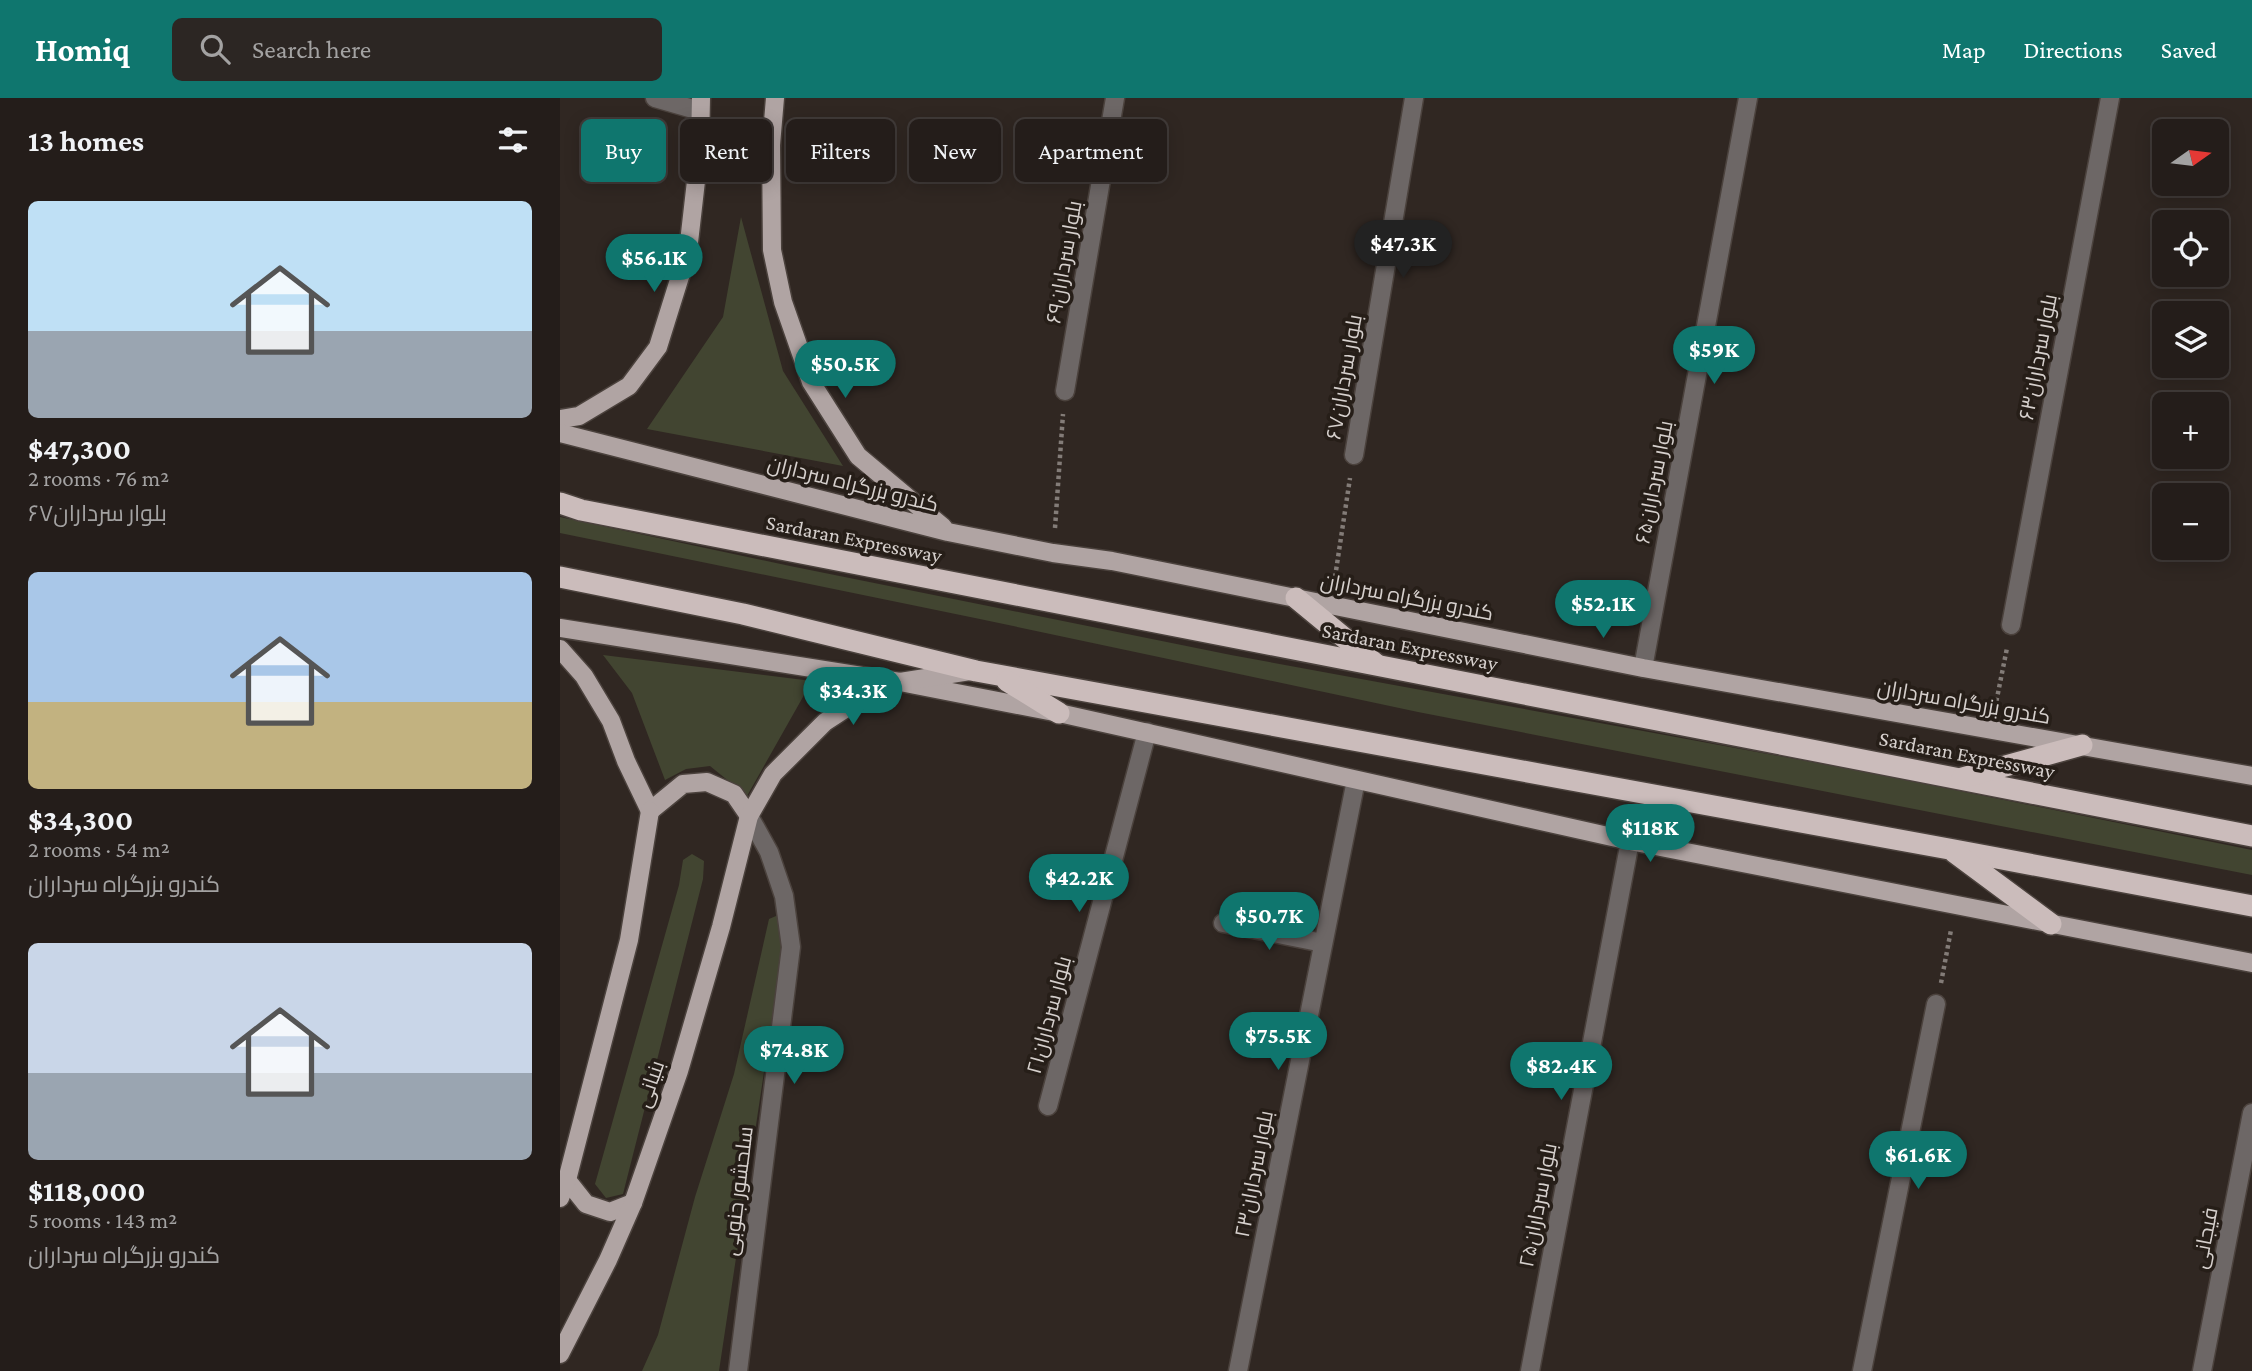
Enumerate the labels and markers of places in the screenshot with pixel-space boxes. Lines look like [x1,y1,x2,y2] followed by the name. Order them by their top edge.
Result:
[1346,220,1460,280] pin: $47.3K
[597,234,711,294] pin: $56.1K
[1673,327,1755,386] pin: $59K
[788,341,902,400] pin: $50.5K
[1546,580,1660,640] pin: $52.1K
[796,668,910,727] pin: $34.3K
[1601,804,1699,864] pin: $118K
[1022,854,1136,914] pin: $42.2K
[1212,892,1326,952] pin: $50.7K
[1221,1012,1335,1072] pin: $75.5K
[737,1026,851,1086] pin: $74.8K
[1504,1042,1618,1102] pin: $82.4K
[1861,1132,1975,1191] pin: $61.6K

